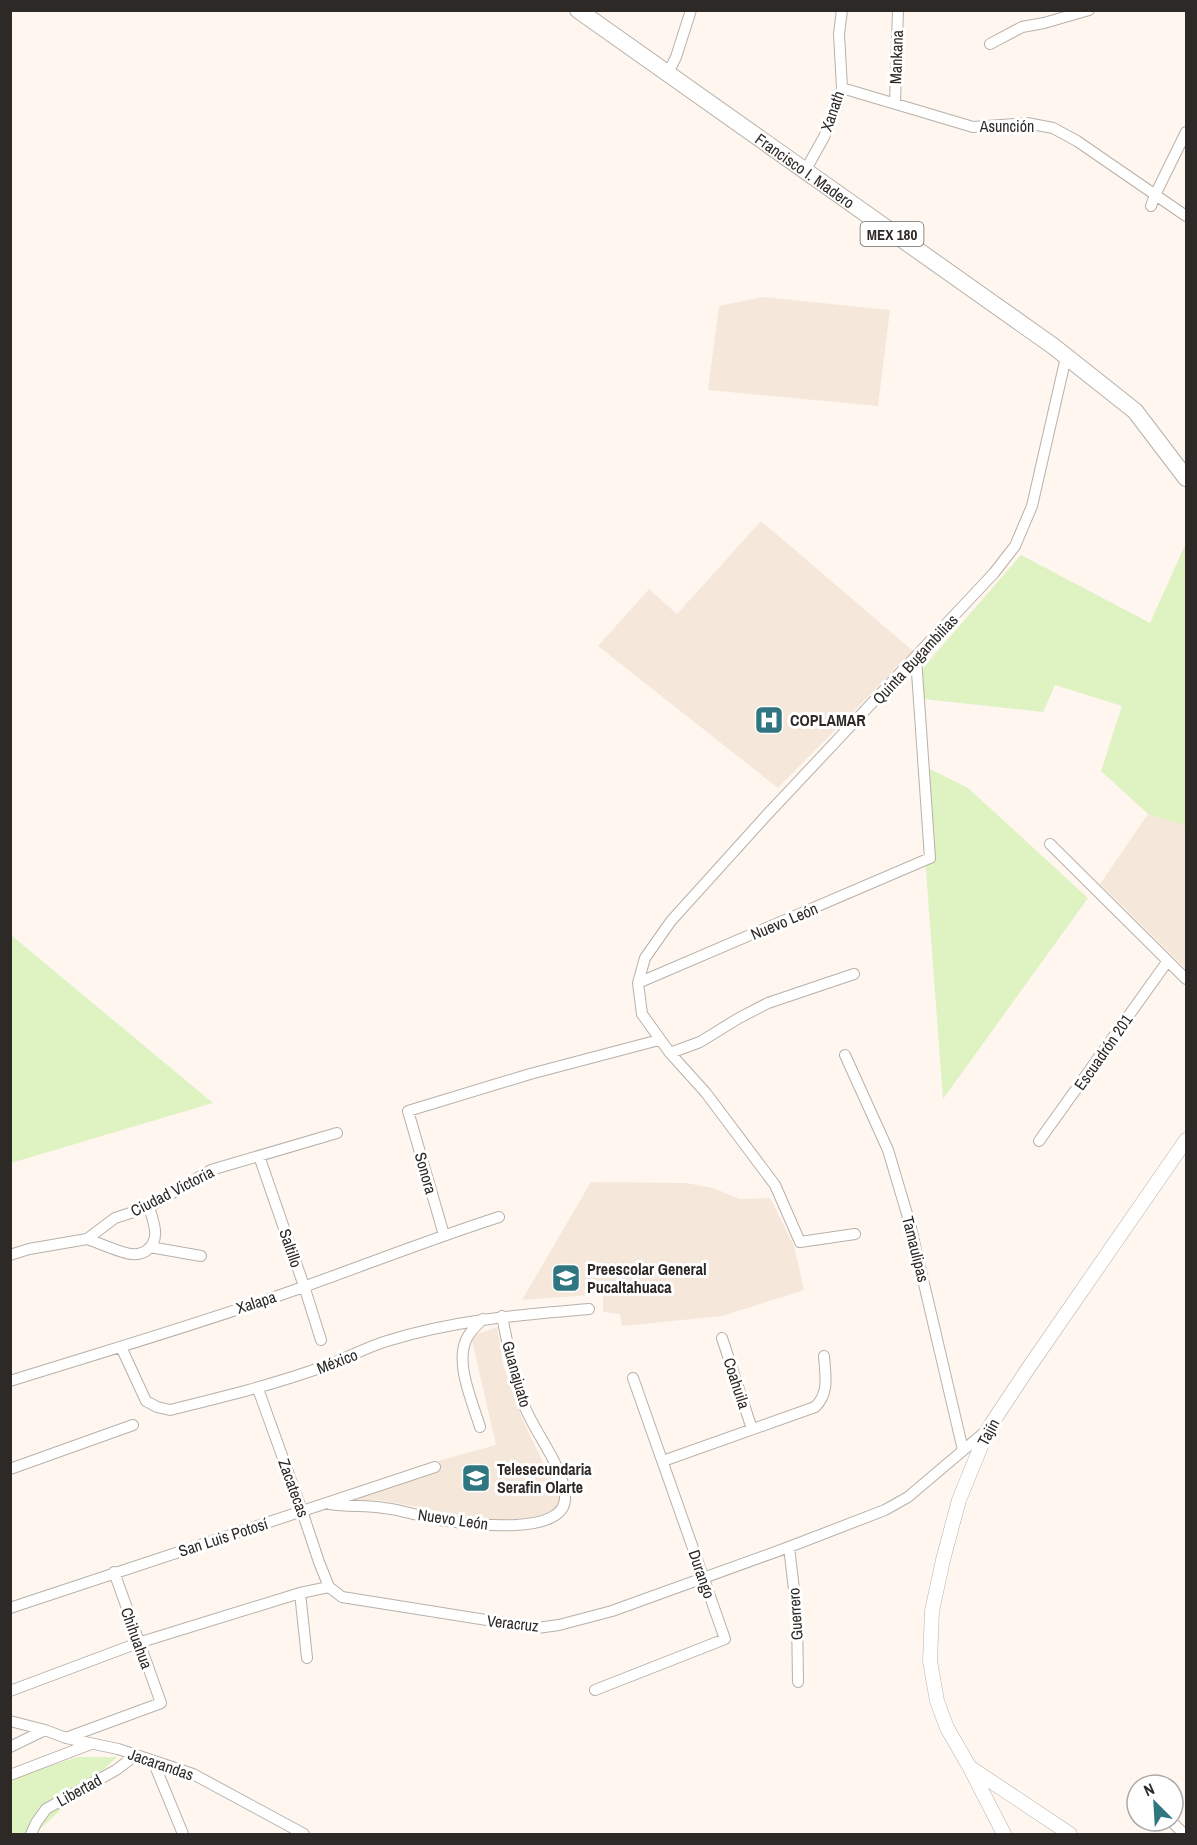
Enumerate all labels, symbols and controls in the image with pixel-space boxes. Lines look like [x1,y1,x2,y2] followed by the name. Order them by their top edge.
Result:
[884,29,908,84] street label: Mankana
[815,88,849,134] street label: Xanath
[979,115,1034,137] street label: Asunción
[751,128,859,213] street label: Francisco I. Madero
[860,222,924,246] road number: MEX 180
[867,609,963,709] street label: Quinta Bugambilias
[753,704,785,736] hospital icon: COPLAMAR
[790,709,866,731] place label: COPLAMAR
[747,897,821,945] street label: Nuevo León
[1069,1009,1138,1094] street label: Escuadrón 201
[410,1150,443,1197] street label: Sonora
[126,1160,218,1221] street label: Ciudad Victoria
[897,1214,935,1284] street label: Tamaulipas
[274,1226,308,1270] street label: Saltillo
[587,1258,707,1298] place label: Preescolar General Pucaltahuaca
[550,1262,582,1294] school or university icon: Preescolar General Pucaltahuaca
[233,1285,279,1319] street label: Xalapa
[497,1338,537,1410] street label: Guanajuato
[313,1343,361,1379] street label: México
[718,1355,756,1412] street label: Coahuila
[972,1414,1004,1450] street label: Tajín
[273,1456,315,1520] street label: Zacatecas
[497,1458,592,1498] place label: Telesecundaria Serafin Olarte
[460,1462,492,1494] school or university icon: Telesecundaria Serafin Olarte
[416,1503,490,1535] street label: Nuevo León
[176,1512,271,1562] street label: San Luis Potosí
[683,1547,721,1601] street label: Durango
[782,1587,808,1641] street label: Guerrero
[116,1604,159,1673] street label: Chihuahua
[486,1609,540,1637] street label: Veracruz
[125,1743,197,1785] street label: Jacarandas
[53,1769,105,1811] street label: Libertad
[1125,1773,1185,1833] north arrow
[1140,1777,1158,1801] text: N

